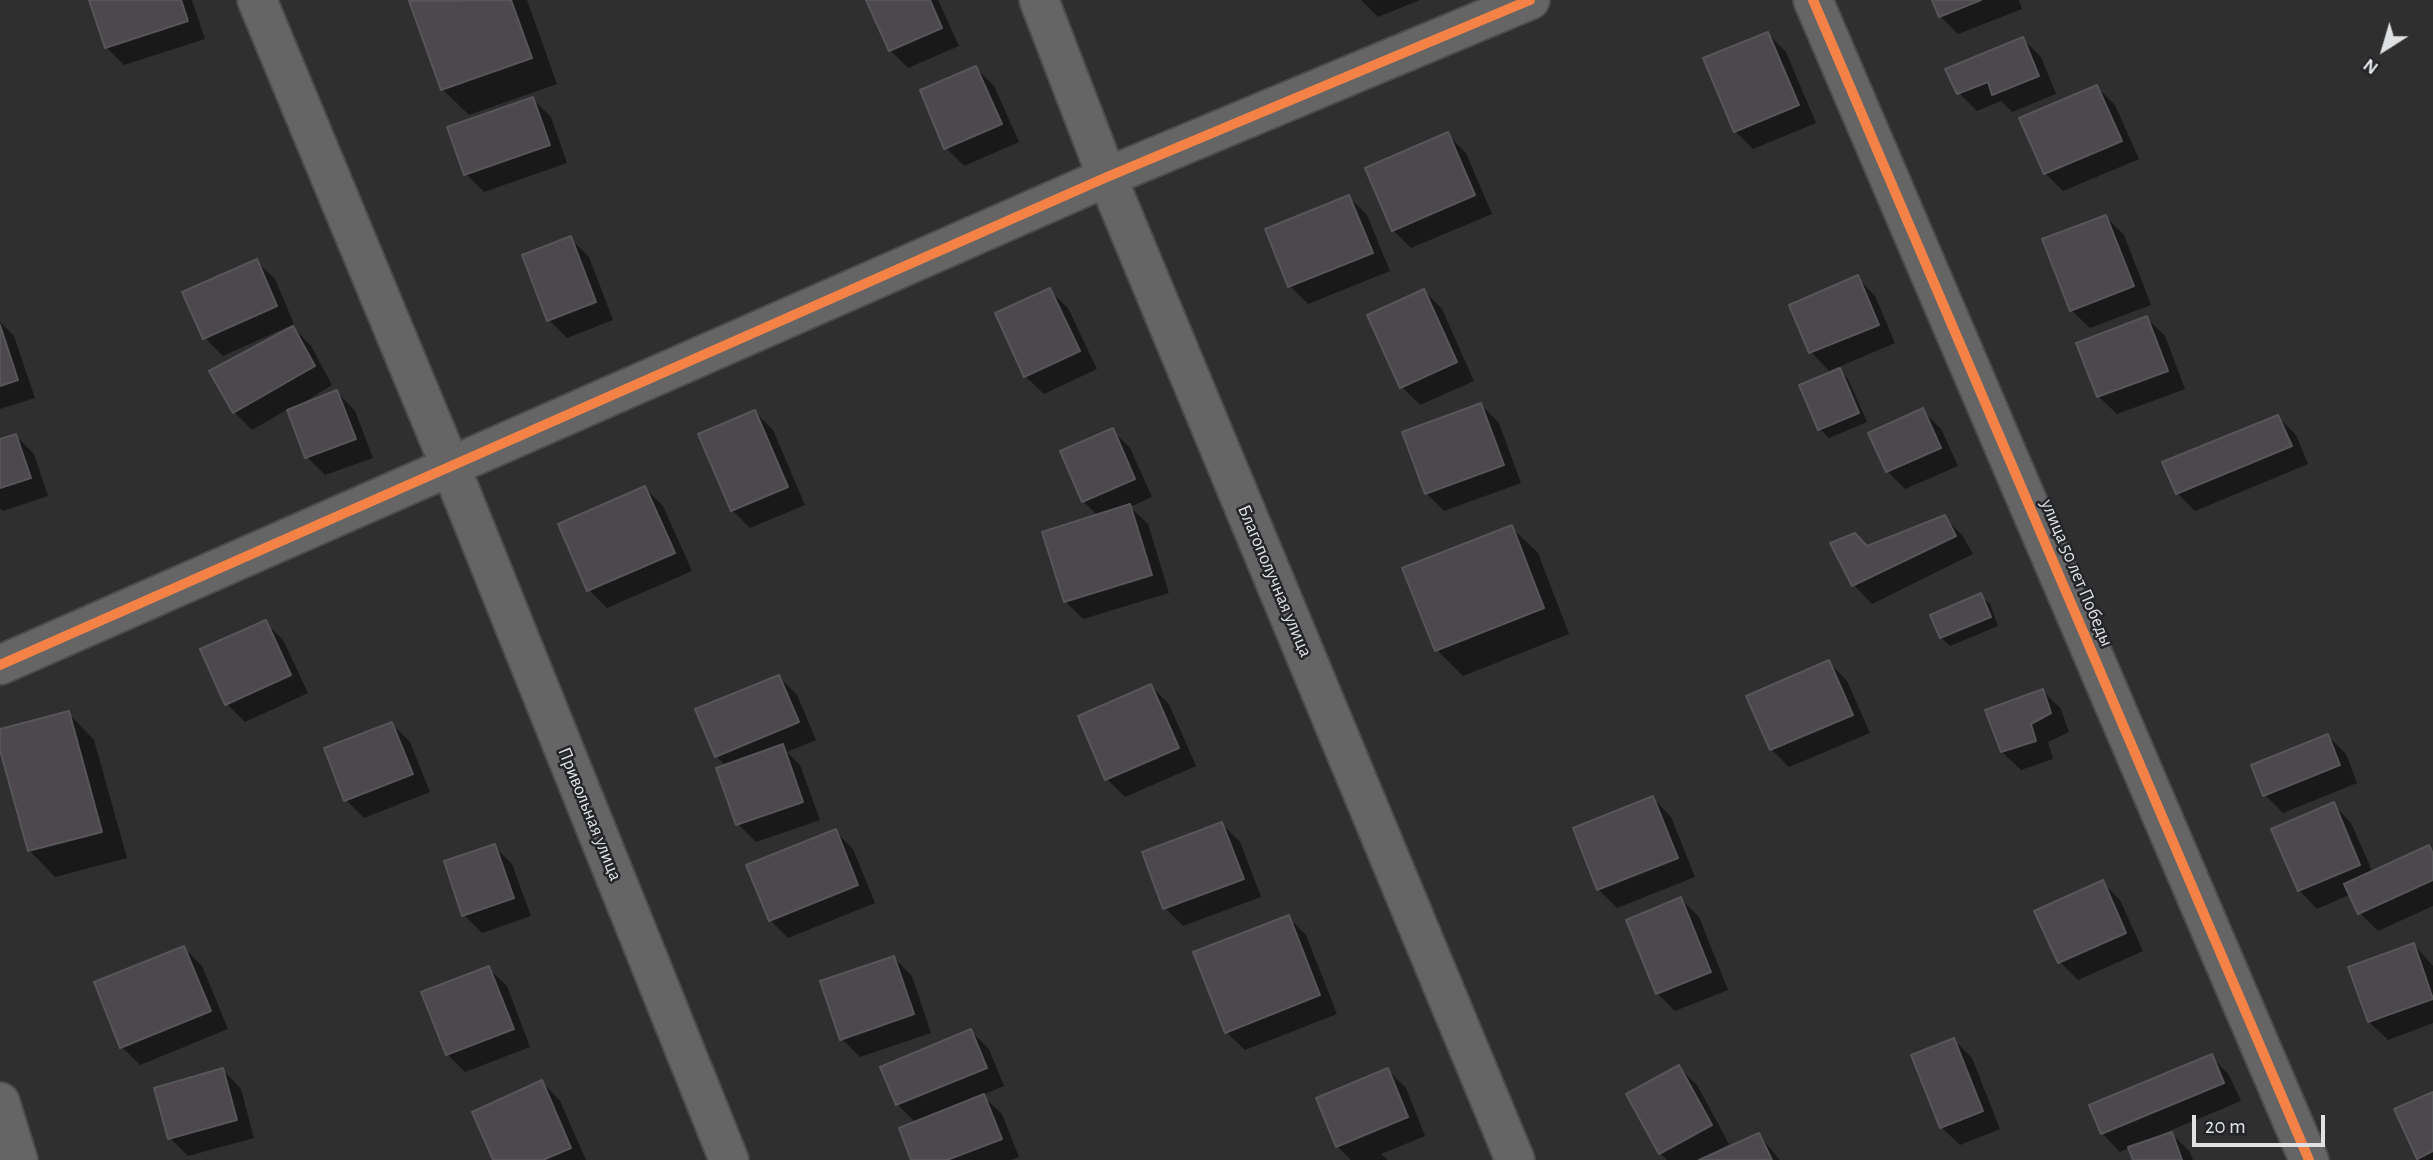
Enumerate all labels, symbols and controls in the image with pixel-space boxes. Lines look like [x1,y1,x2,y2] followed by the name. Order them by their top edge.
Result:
[2349,14,2419,84] north arrow
[2360,55,2382,78] text: N
[2036,496,2118,650] street label: улица 50 лет Победы
[1233,501,1317,661] street label: Благополучная улица
[553,744,627,884] street label: Привольная улица
[2195,1100,2328,1144] scale bar
[2205,1116,2246,1137] text: 20 m

